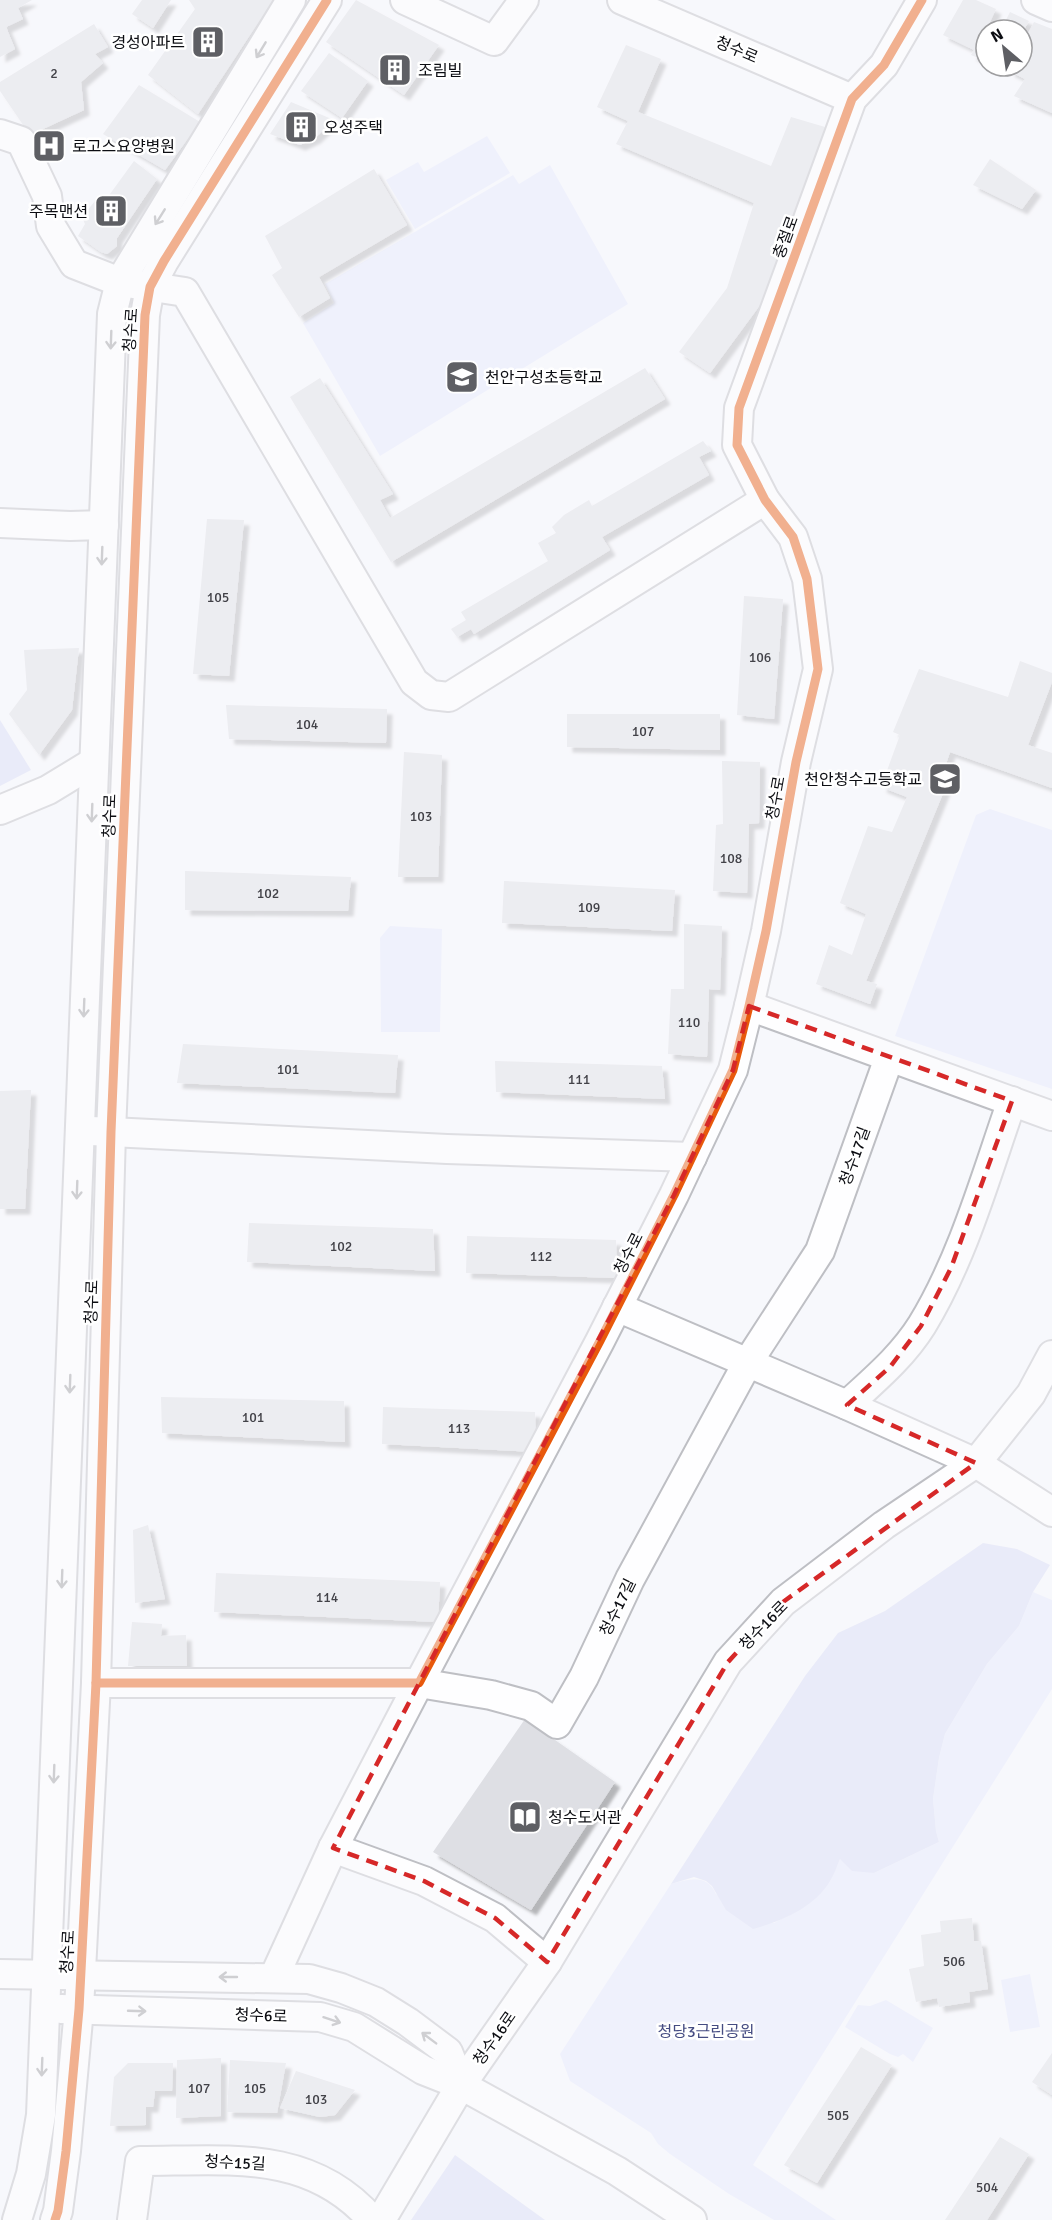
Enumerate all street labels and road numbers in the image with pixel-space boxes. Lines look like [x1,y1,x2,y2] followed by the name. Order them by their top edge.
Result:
[712,32,761,68] street label: 청수로
[769,213,803,262] street label: 충절로
[119,307,143,353] street label: 청수로
[762,774,790,822] street label: 청수로
[99,793,121,838] street label: 청수로
[835,1124,875,1189] street label: 청수17길
[610,1229,648,1278] street label: 청수로
[81,1279,103,1324] street label: 청수로
[595,1575,640,1639] street label: 청수17길
[735,1596,792,1655] street label: 청수16로
[57,1929,79,1975] street label: 청수로
[234,2005,288,2027] street label: 청수6로
[469,2007,521,2069] street label: 청수16로
[204,2151,266,2175] street label: 청수15길

